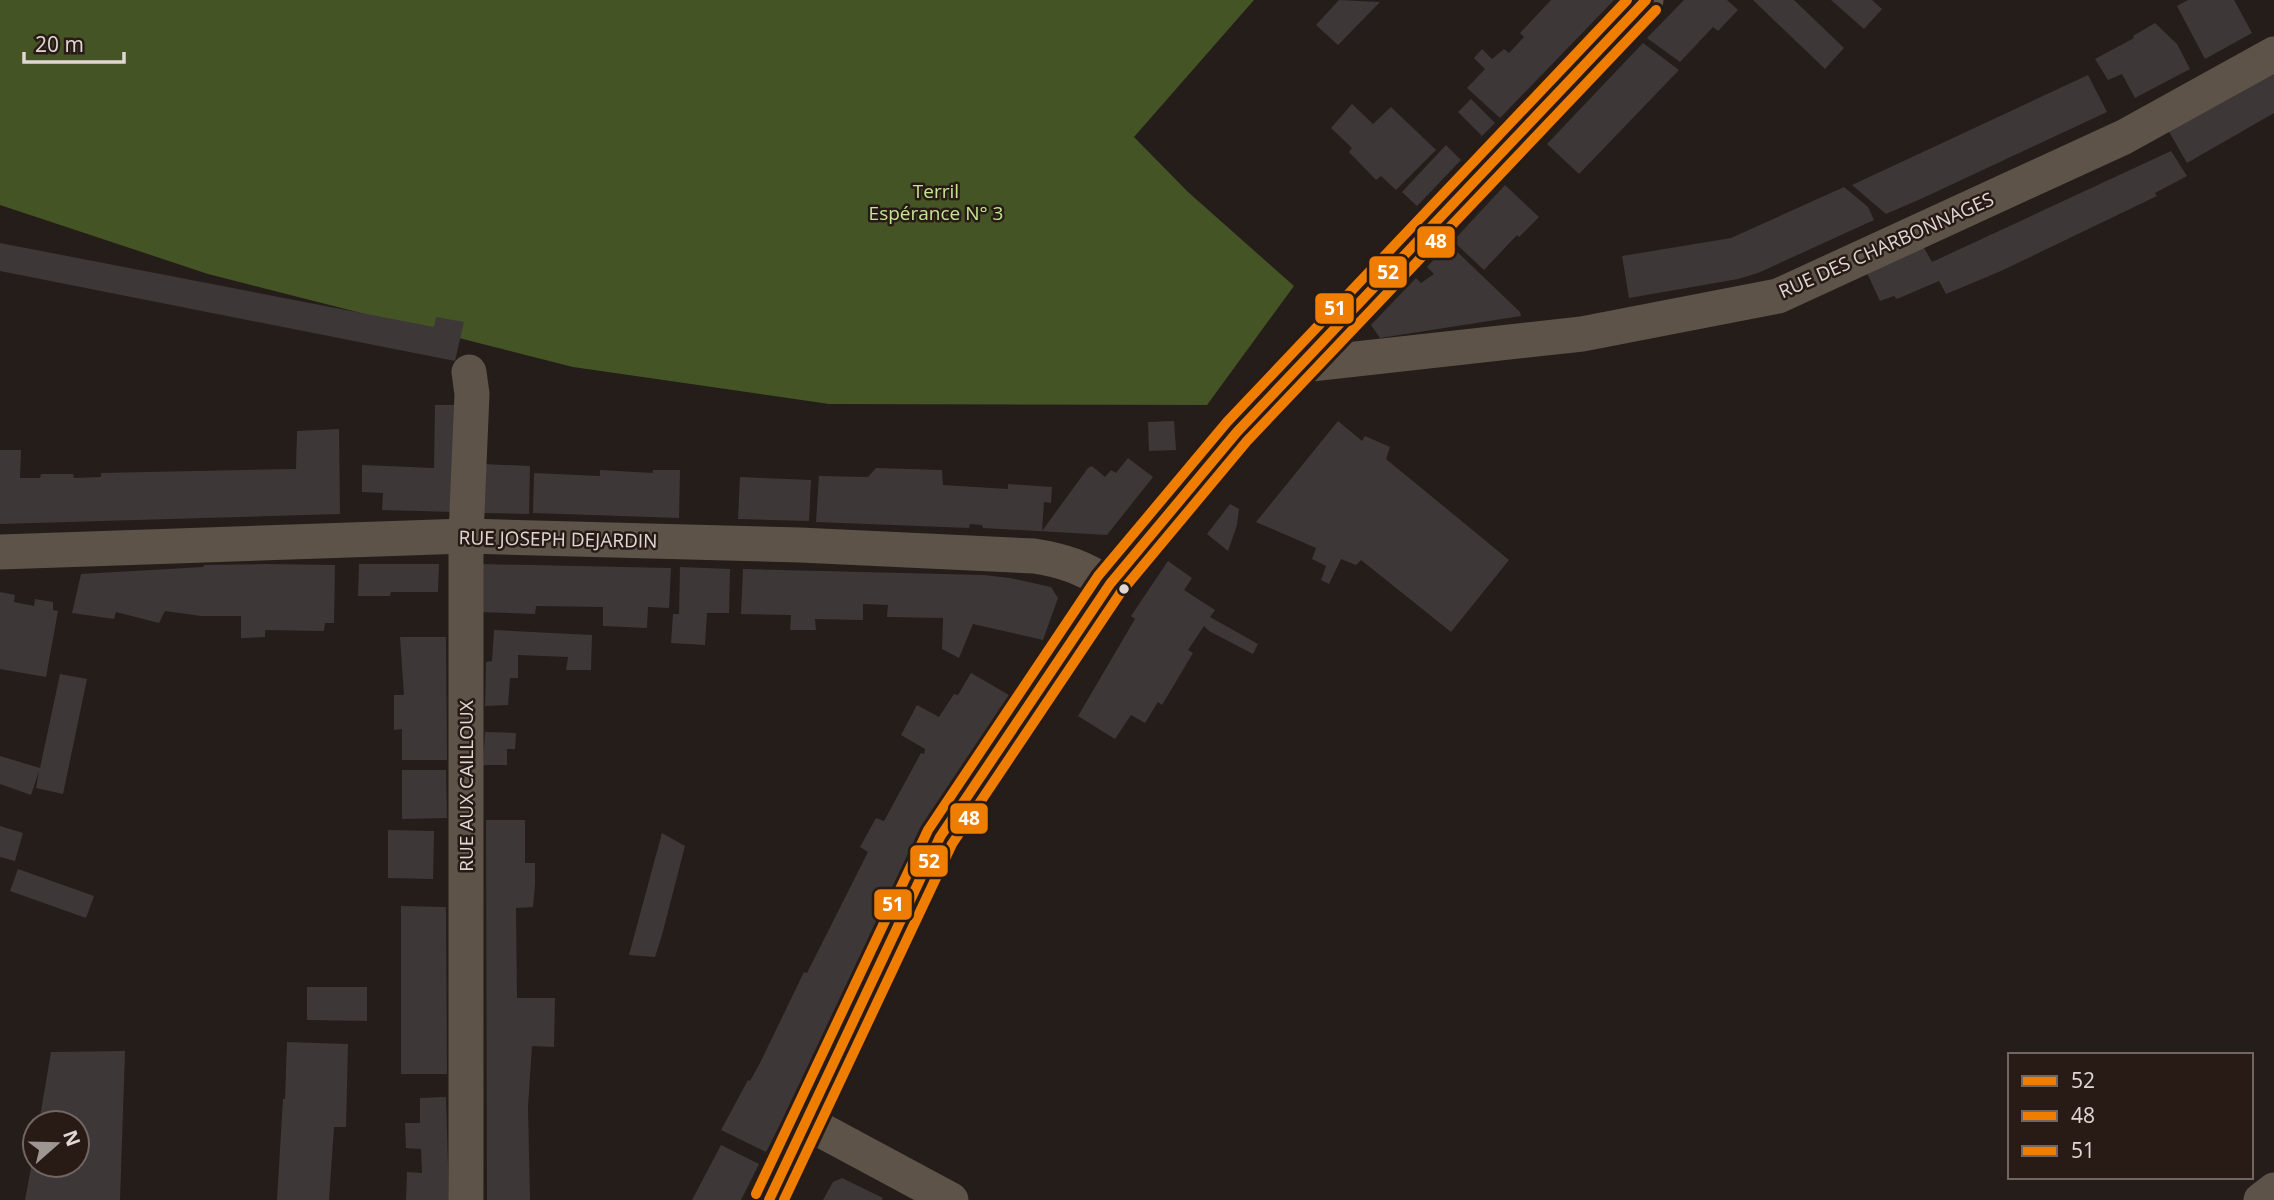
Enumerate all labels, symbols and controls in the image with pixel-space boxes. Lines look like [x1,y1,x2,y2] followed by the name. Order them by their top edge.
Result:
[24,21,124,65] scale bar
[35,30,84,58] text: 20 m
[869,178,1003,226] park label: Terril Espérance N° 3
[1774,186,1998,304] street label: RUE DES CHARBONNAGES
[1416,225,1456,259] line badge: 48
[1425,228,1447,254] text: 48
[1368,255,1408,289] line badge: 52
[1377,259,1399,285] text: 52
[1314,292,1355,325] line badge: 51
[1324,295,1346,321] text: 51
[458,524,658,554] street label: RUE JOSEPH DEJARDIN
[1117,582,1131,596] unlabelled marker
[453,700,479,872] street label: RUE AUX CAILLOUX
[949,802,989,835] line badge: 48
[958,805,980,831] text: 48
[909,844,949,878] line badge: 52
[918,848,940,874] text: 52
[873,888,913,921] line badge: 51
[882,891,904,917] text: 51
[2008,1053,2253,1179] legend
[2071,1066,2095,1094] text: 52
[2071,1101,2095,1129] text: 48
[21,1109,91,1179] north arrow
[57,1126,87,1150] text: N
[2071,1136,2095,1164] text: 51

